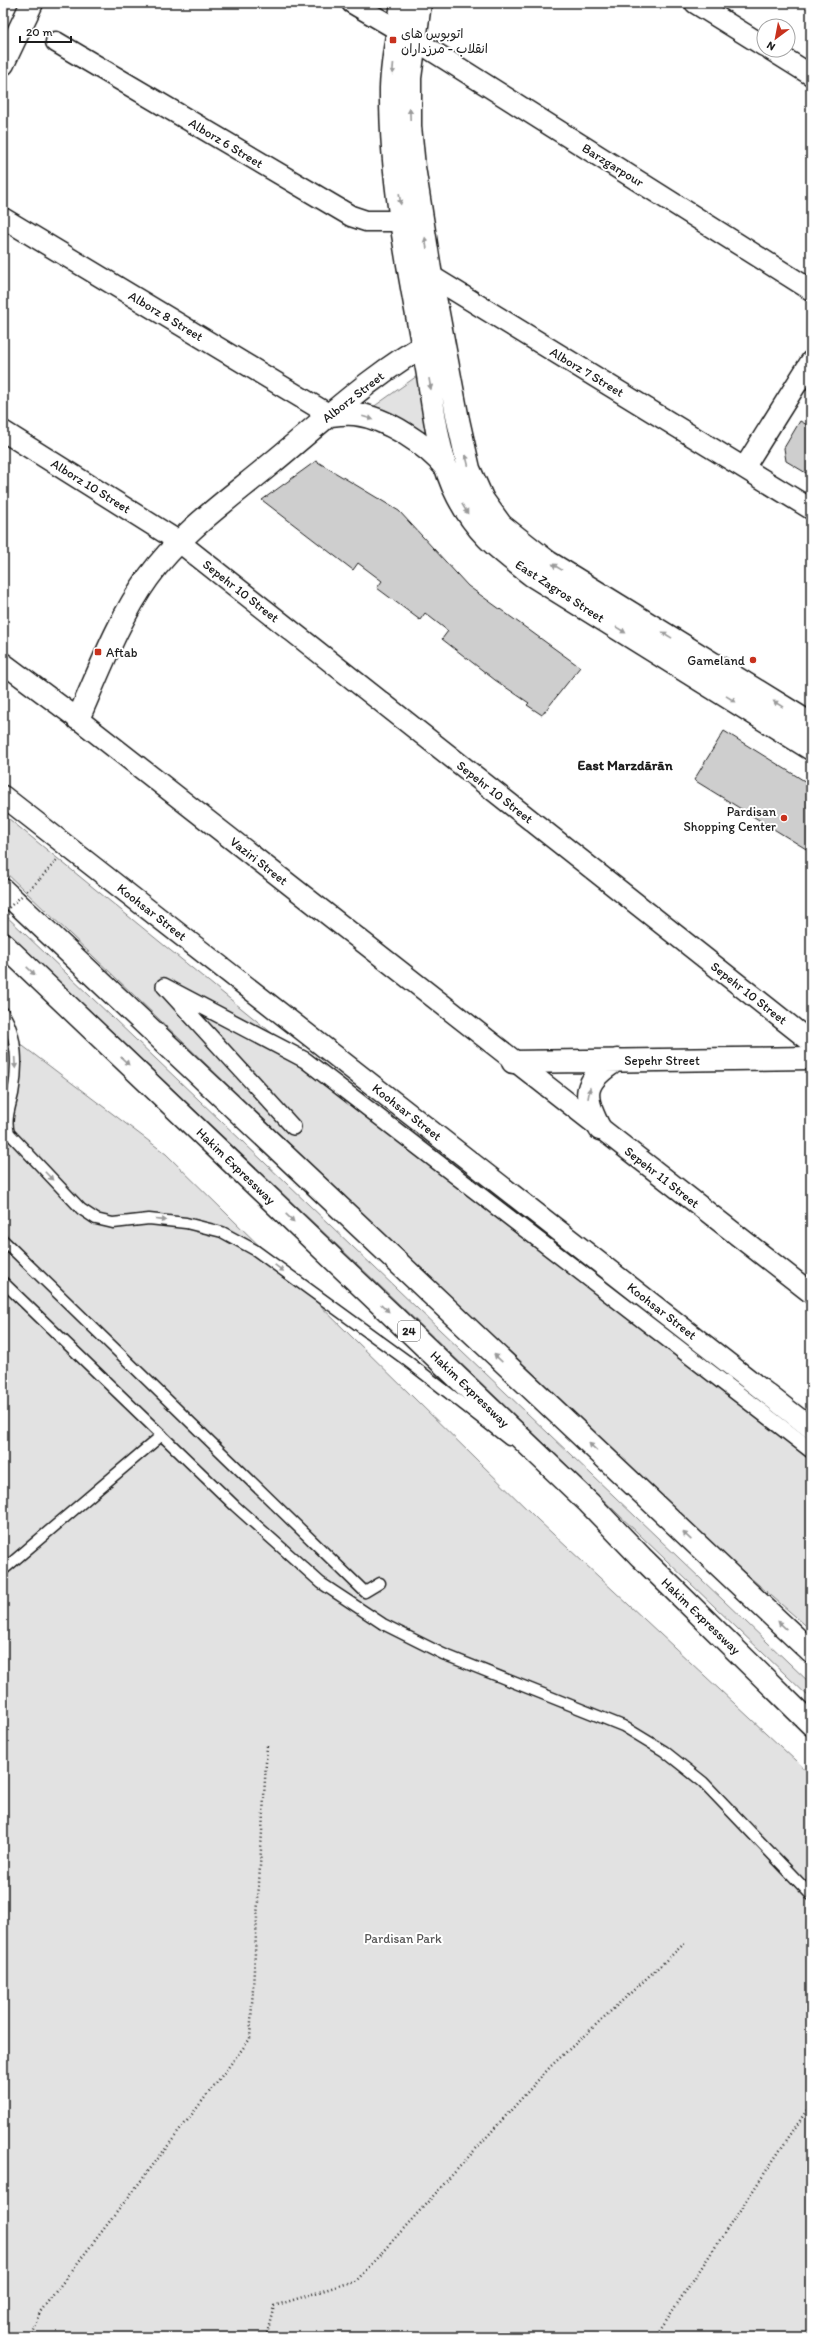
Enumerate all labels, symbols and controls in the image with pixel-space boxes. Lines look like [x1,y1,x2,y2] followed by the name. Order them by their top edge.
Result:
[20,18,71,44] scale bar
[756,18,796,58] north arrow
[26,25,53,39] text: 20 m
[401,26,488,57] place label: اتوبوس های انقلاب - مرزداران
[388,35,398,45] marker: اتوبوس های انقلاب - مرزداران
[764,39,778,54] text: N
[390,63,396,75] one-way arrow
[407,107,413,120] one-way arrow
[186,115,266,171] street label: Alborz 6 Street
[579,140,647,190] street label: Barzgarpour
[397,193,403,205] one-way arrow
[423,237,429,249] one-way arrow
[126,288,206,344] street label: Alborz 8 Street
[547,344,627,400] street label: Alborz 7 Street
[319,368,387,426] street label: Alborz Street
[427,378,433,390] one-way arrow
[363,415,375,421] one-way arrow
[463,454,469,466] one-way arrow
[48,456,134,517] street label: Alborz 10 Street
[461,503,468,515] one-way arrow
[200,557,282,625] street label: Sepehr 10 Street
[513,557,607,625] street label: East Zagros Street
[552,563,562,571] one-way arrow
[616,626,626,634] one-way arrow
[661,632,673,639] one-way arrow
[106,645,138,660] place label: Aftab
[93,647,103,657] marker: Aftab
[687,653,745,668] place label: Gameland
[748,655,758,665] marker: Gameland
[726,695,736,703] one-way arrow
[773,700,783,708] one-way arrow
[577,757,673,774] district label: East Marzdārān
[454,758,536,826] street label: Sepehr 10 Street
[684,804,777,834] place label: Pardisan Shopping Center
[779,813,789,823] marker: Pardisan Shopping Center
[227,834,291,888] street label: Vaziri Street
[114,880,190,944] street label: Koohsar Street
[708,959,790,1027] street label: Sepehr 10 Street
[26,966,36,976] one-way arrow
[624,1053,700,1068] street label: Sepehr Street
[120,1056,130,1066] one-way arrow
[12,1057,19,1069] one-way arrow
[369,1080,445,1144] street label: Koohsar Street
[586,1087,592,1099] one-way arrow
[193,1125,279,1207] street label: Hakim Expressway
[622,1143,702,1211] street label: Sepehr 11 Street
[44,1171,53,1181] one-way arrow
[285,1213,295,1223] one-way arrow
[155,1217,167,1224] one-way arrow
[274,1264,284,1272] one-way arrow
[624,1279,700,1343] street label: Koohsar Street
[380,1303,389,1312] one-way arrow
[398,1321,420,1341] road number: 24
[427,1348,513,1430] street label: Hakim Expressway
[493,1353,503,1363] one-way arrow
[588,1443,598,1452] one-way arrow
[682,1532,693,1541] one-way arrow
[658,1575,744,1657] street label: Hakim Expressway
[778,1621,787,1630] one-way arrow
[364,1931,442,1946] park label: Pardisan Park

